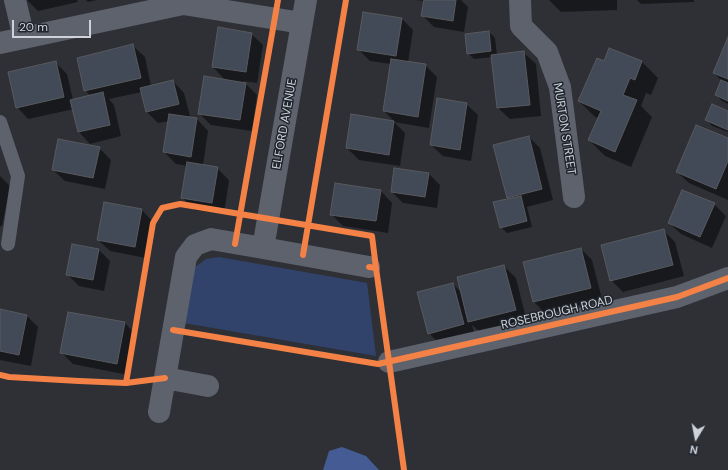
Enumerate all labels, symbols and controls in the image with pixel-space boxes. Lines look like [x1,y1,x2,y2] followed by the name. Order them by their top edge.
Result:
[14,12,93,38] scale bar
[19,19,48,35] text: 20 m
[270,77,300,171] street label: ELFORD AVENUE
[550,82,578,176] street label: MURTON STREET
[500,293,614,333] street label: ROSEBROUGH ROAD
[676,418,716,458] north arrow
[689,442,699,457] text: N

